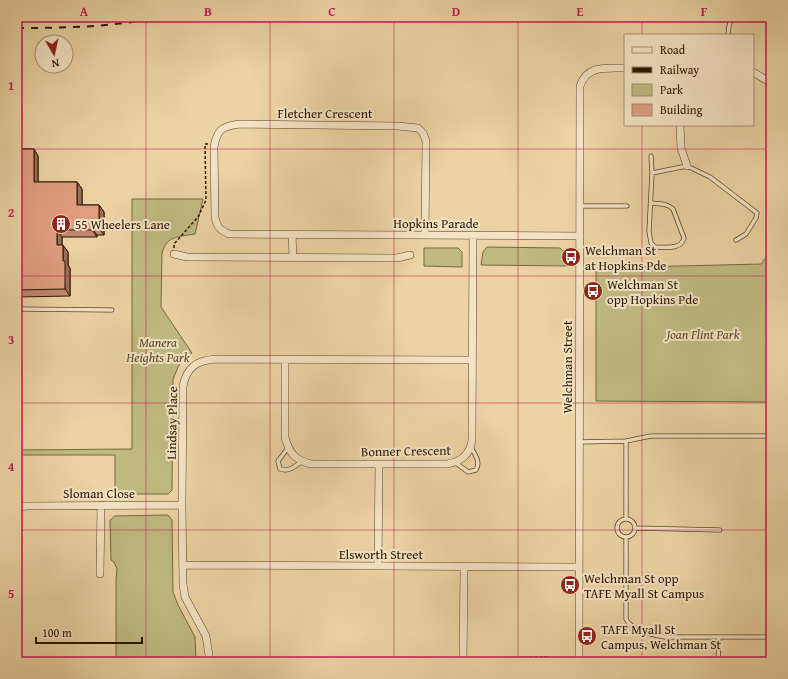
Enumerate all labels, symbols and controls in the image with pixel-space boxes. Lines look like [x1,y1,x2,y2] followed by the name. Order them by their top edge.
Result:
[80,2,89,21] text: A
[204,2,212,21] text: B
[328,2,336,21] text: C
[452,2,460,21] text: D
[577,2,584,21] text: E
[701,2,708,21] text: F
[34,34,74,74] north arrow
[624,34,754,126] legend
[660,41,686,58] text: Road
[50,55,60,72] text: N
[660,61,699,78] text: Railway
[8,76,14,95] text: 1
[660,81,684,98] text: Park
[660,101,703,118] text: Building
[277,104,373,123] street label: Fletcher Crescent
[8,203,15,222] text: 2
[50,213,72,235] building icon: 55 Wheelers Lane
[393,214,479,233] street label: Hopkins Parade
[75,215,170,234] place label: 55 Wheelers Lane
[585,241,666,275] place label: Welchman St at Hopkins Pde
[560,246,582,268] bus stop icon: Welchman St at Hopkins Pde
[607,275,698,309] place label: Welchman St opp Hopkins Pde
[582,280,604,302] bus stop icon: Welchman St opp Hopkins Pde
[558,320,577,413] street label: Welchman Street
[664,325,740,344] park label: Joan Flint Park
[8,330,14,349] text: 3
[125,333,190,367] park label: Manera Heights Park
[162,386,182,460] street label: Lindsay Place
[361,441,452,461] street label: Bonner Crescent
[8,457,15,476] text: 4
[63,484,135,503] street label: Sloman Close
[339,545,423,564] street label: Elsworth Street
[584,569,704,603] place label: Welchman St opp TAFE Myall St Campus
[559,574,581,596] bus stop icon: Welchman St opp TAFE Myall St Campus
[8,584,15,603] text: 5
[36,619,142,645] scale bar
[601,620,721,654] place label: TAFE Myall St Campus, Welchman St
[42,624,72,641] text: 100 m
[576,625,598,647] bus stop icon: TAFE Myall St Campus, Welchman St

